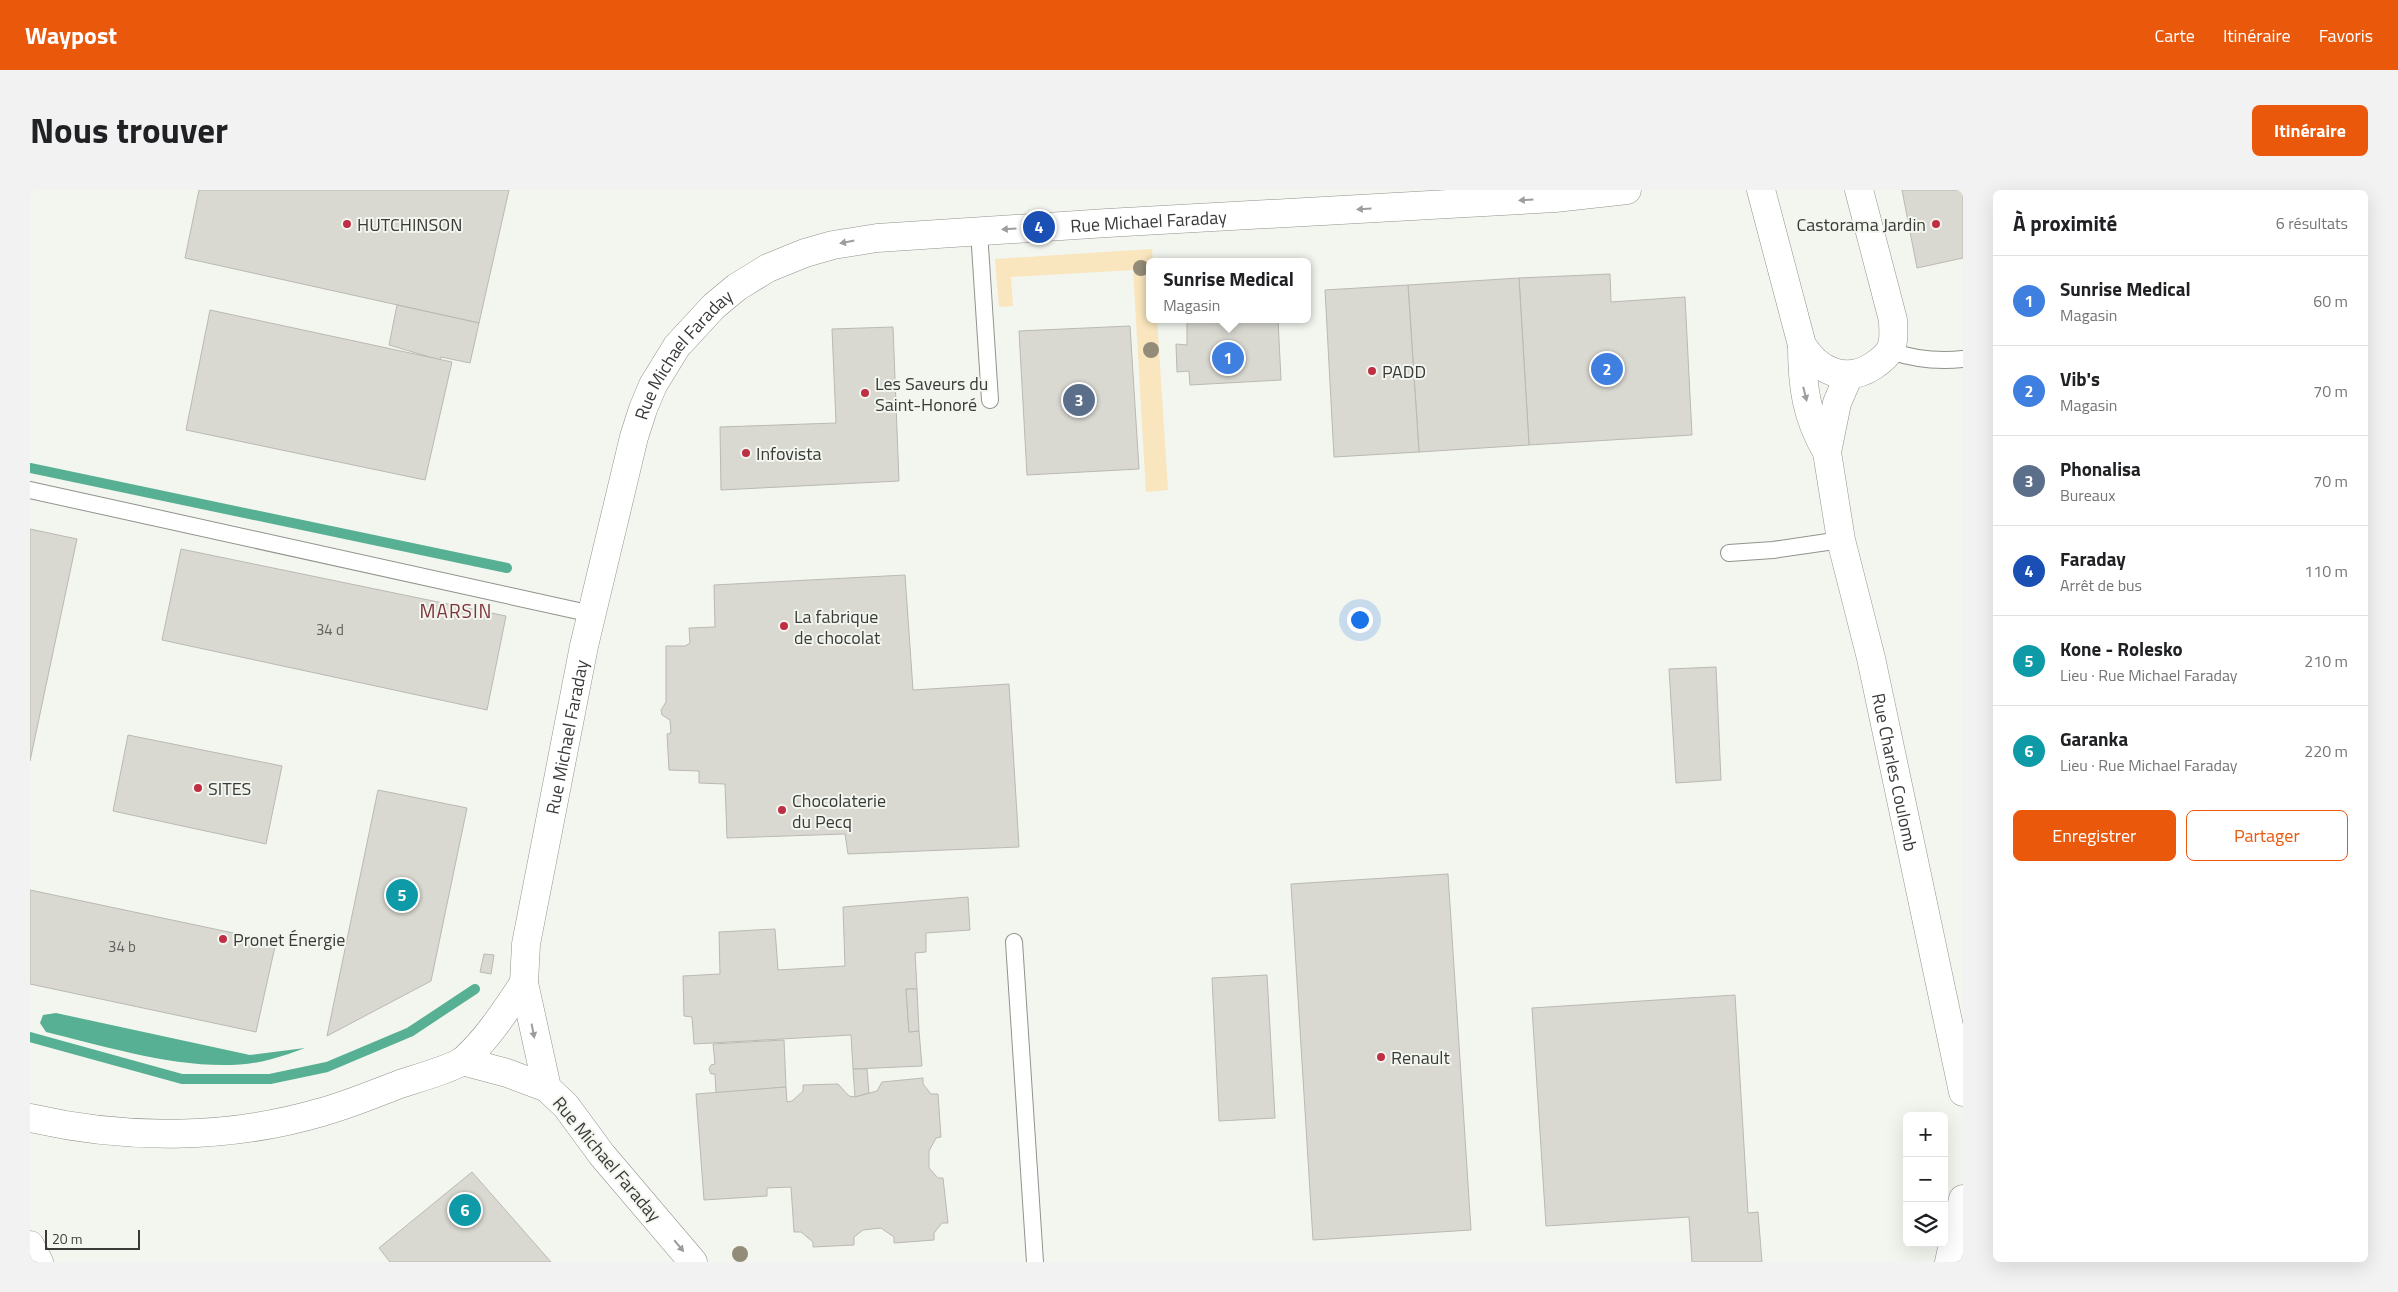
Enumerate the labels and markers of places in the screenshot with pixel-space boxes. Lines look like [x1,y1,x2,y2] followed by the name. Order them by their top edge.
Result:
[1023,208,1055,246] pin: 4
[357,211,462,238] place label: HUTCHINSON
[1796,211,1926,238] place label: Castorama Jardin
[341,218,353,230] marker: HUTCHINSON
[1930,218,1942,230] marker: Castorama Jardin
[1212,339,1244,377] pin: 1
[1591,350,1623,388] pin: 2
[1382,358,1426,385] place label: PADD
[1366,365,1378,377] marker: PADD
[875,370,988,418] place label: Les Saveurs du Saint-Honoré
[1063,381,1095,419] pin: 3
[859,387,871,399] marker: Les Saveurs du Saint-Honoré
[756,440,822,467] place label: Infovista
[740,447,752,459] marker: Infovista
[794,603,881,651] place label: La fabrique de chocolat
[778,620,790,632] marker: La fabrique de chocolat
[208,775,251,802] place label: SITES
[192,782,204,794] marker: SITES
[792,787,886,835] place label: Chocolaterie du Pecq
[776,804,788,816] marker: Chocolaterie du Pecq
[386,876,418,914] pin: 5
[233,926,345,953] place label: Pronet Énergie
[217,933,229,945] marker: Pronet Énergie
[1391,1044,1450,1071] place label: Renault
[1375,1051,1387,1063] marker: Renault
[449,1191,481,1229] pin: 6

